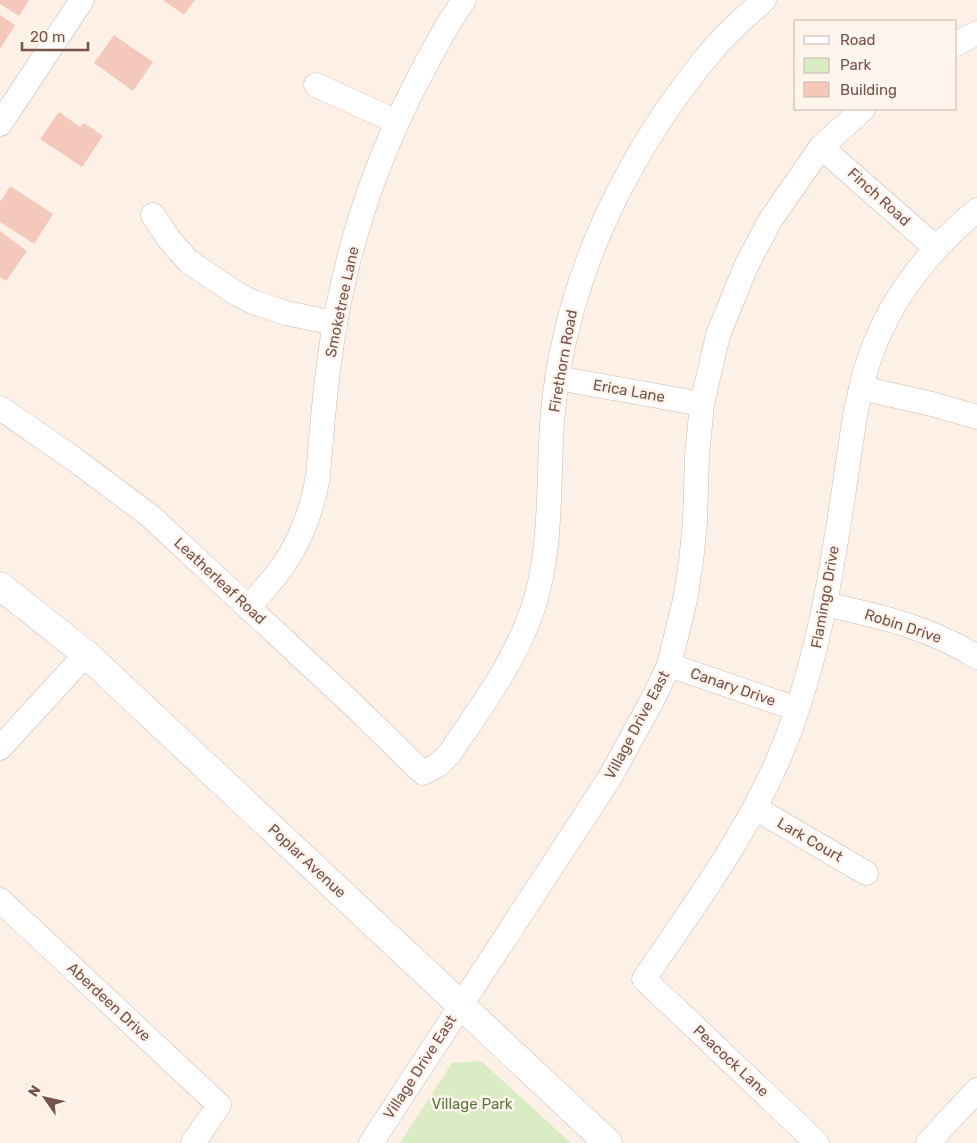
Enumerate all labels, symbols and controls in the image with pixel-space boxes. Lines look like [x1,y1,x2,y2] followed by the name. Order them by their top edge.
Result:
[22,20,89,52] scale bar
[794,20,957,110] legend
[30,28,65,46] text: 20 m
[840,31,876,49] text: Road
[840,56,871,74] text: Park
[840,81,897,99] text: Building
[844,164,914,230] street label: Finch Road
[321,245,363,359] street label: Smoketree Lane
[545,308,581,414] street label: Firethorn Road
[592,376,666,406] street label: Erica Lane
[170,534,270,628] street label: Leatherleaf Road
[807,544,843,650] street label: Flamingo Drive
[862,605,944,647] street label: Robin Drive
[688,664,778,710] street label: Canary Drive
[601,667,673,782] street label: Village Drive East
[774,814,846,866] street label: Lark Court
[264,820,350,902] street label: Poplar Avenue
[64,959,154,1045] street label: Aberdeen Drive
[380,1011,460,1122] street label: Village Drive East
[689,1021,773,1101] street label: Peacock Lane
[20,1073,70,1123] north arrow
[25,1082,45,1100] text: N
[431,1095,513,1113] park label: Village Park

